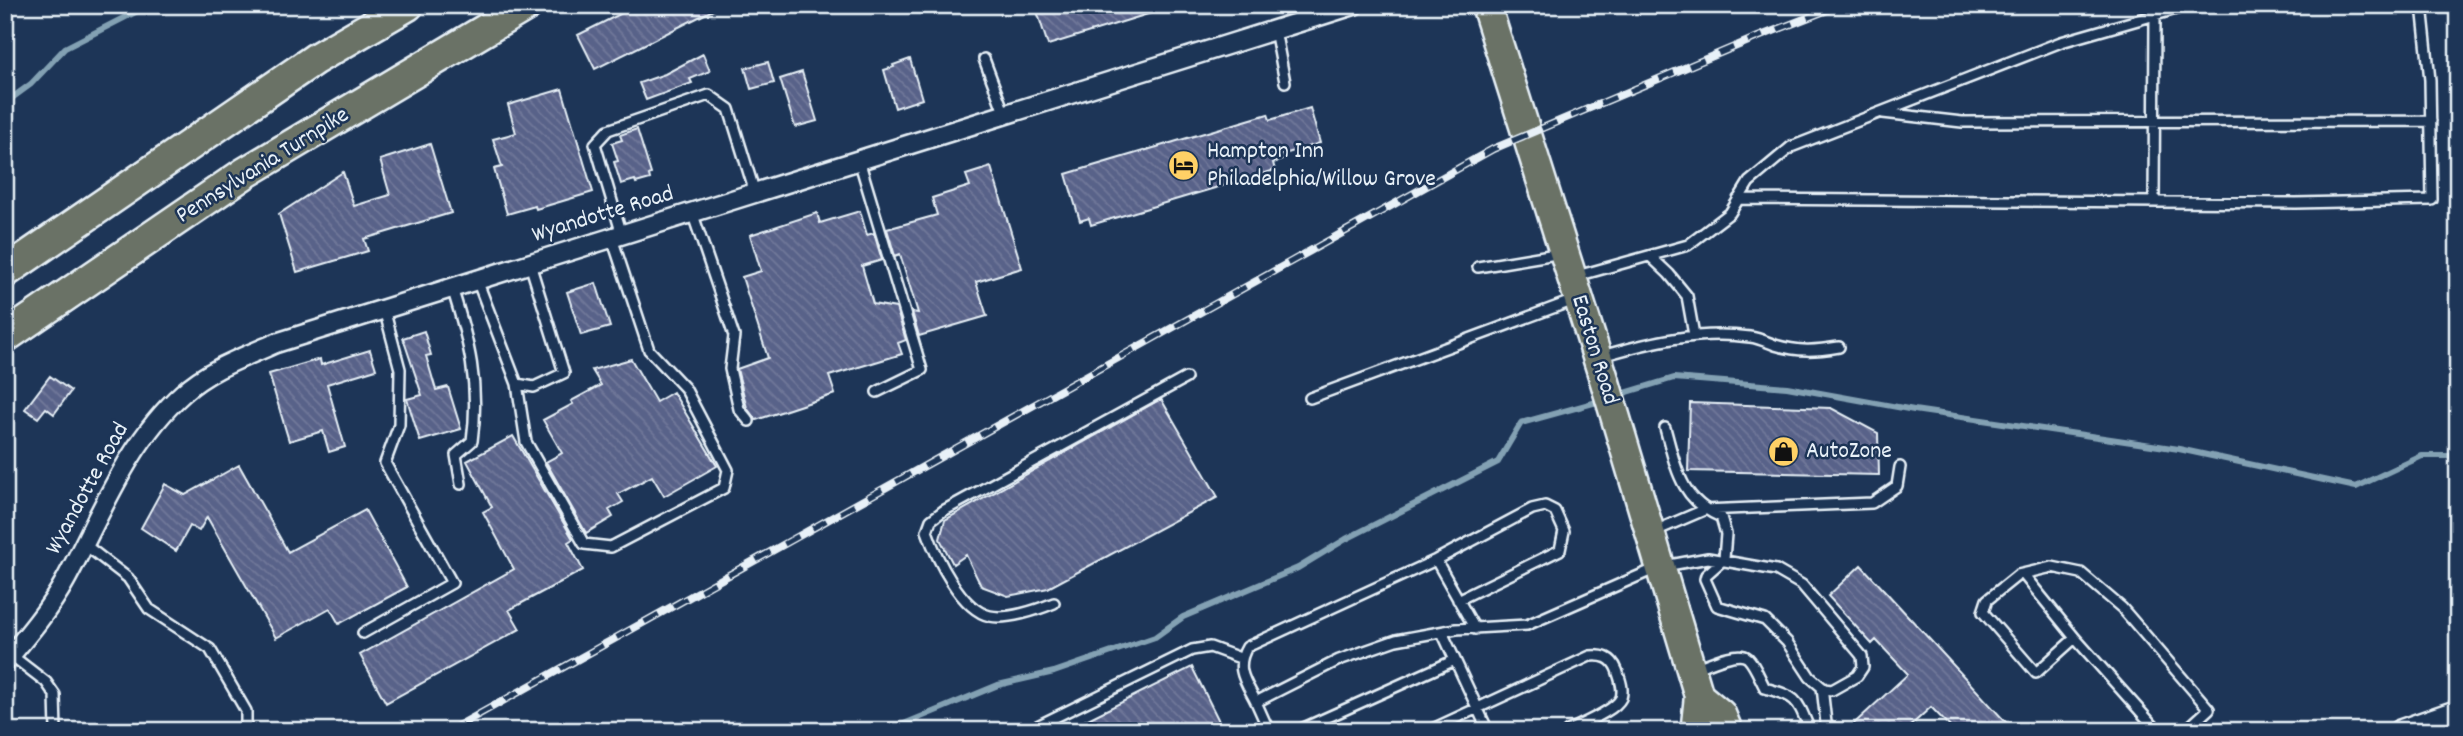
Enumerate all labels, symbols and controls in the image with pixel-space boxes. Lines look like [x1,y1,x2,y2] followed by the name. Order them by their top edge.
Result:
[170,99,356,233] street label: Pennsylvania Turnpike
[1207,135,1436,197] place label: Hampton Inn Philadelphia/Willow Grove
[1167,149,1201,183] hotel icon: Hampton Inn Philadelphia/Willow Grove
[528,177,678,253] street label: Wyandotte Road
[1561,291,1627,409] street label: Easton Road
[38,417,138,561] street label: Wyandotte Road
[1766,435,1800,469] shop icon: AutoZone
[1806,435,1892,469] place label: AutoZone

